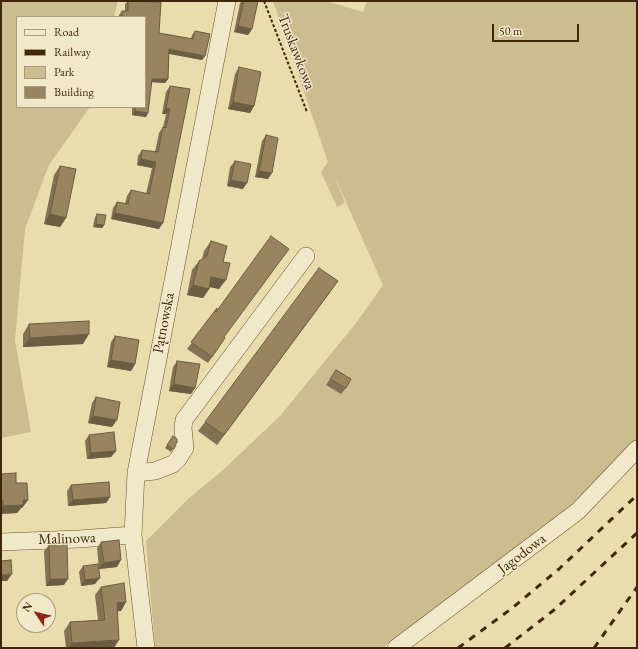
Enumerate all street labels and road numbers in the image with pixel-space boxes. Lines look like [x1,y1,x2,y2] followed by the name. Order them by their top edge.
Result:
[273,12,319,92] street label: Truskawkowa
[149,291,179,355] street label: Pątnowska
[38,529,96,549] street label: Malinowa
[494,530,550,578] street label: Jagodowa

